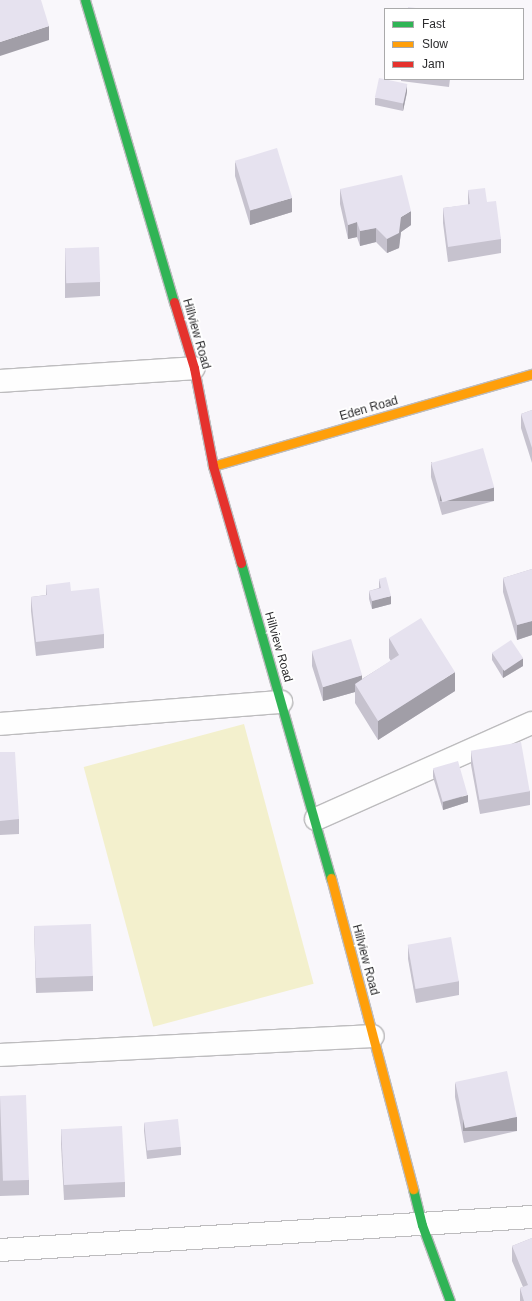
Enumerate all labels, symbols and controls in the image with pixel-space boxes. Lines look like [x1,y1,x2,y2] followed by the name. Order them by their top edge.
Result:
[384,8,524,80] legend
[422,17,445,31] text: Fast
[422,37,448,51] text: Slow
[422,57,445,71] text: Jam
[179,297,213,371] street label: Hillview Road
[338,394,400,424] street label: Eden Road
[261,610,295,684] street label: Hillview Road
[349,923,381,997] street label: Hillview Road

